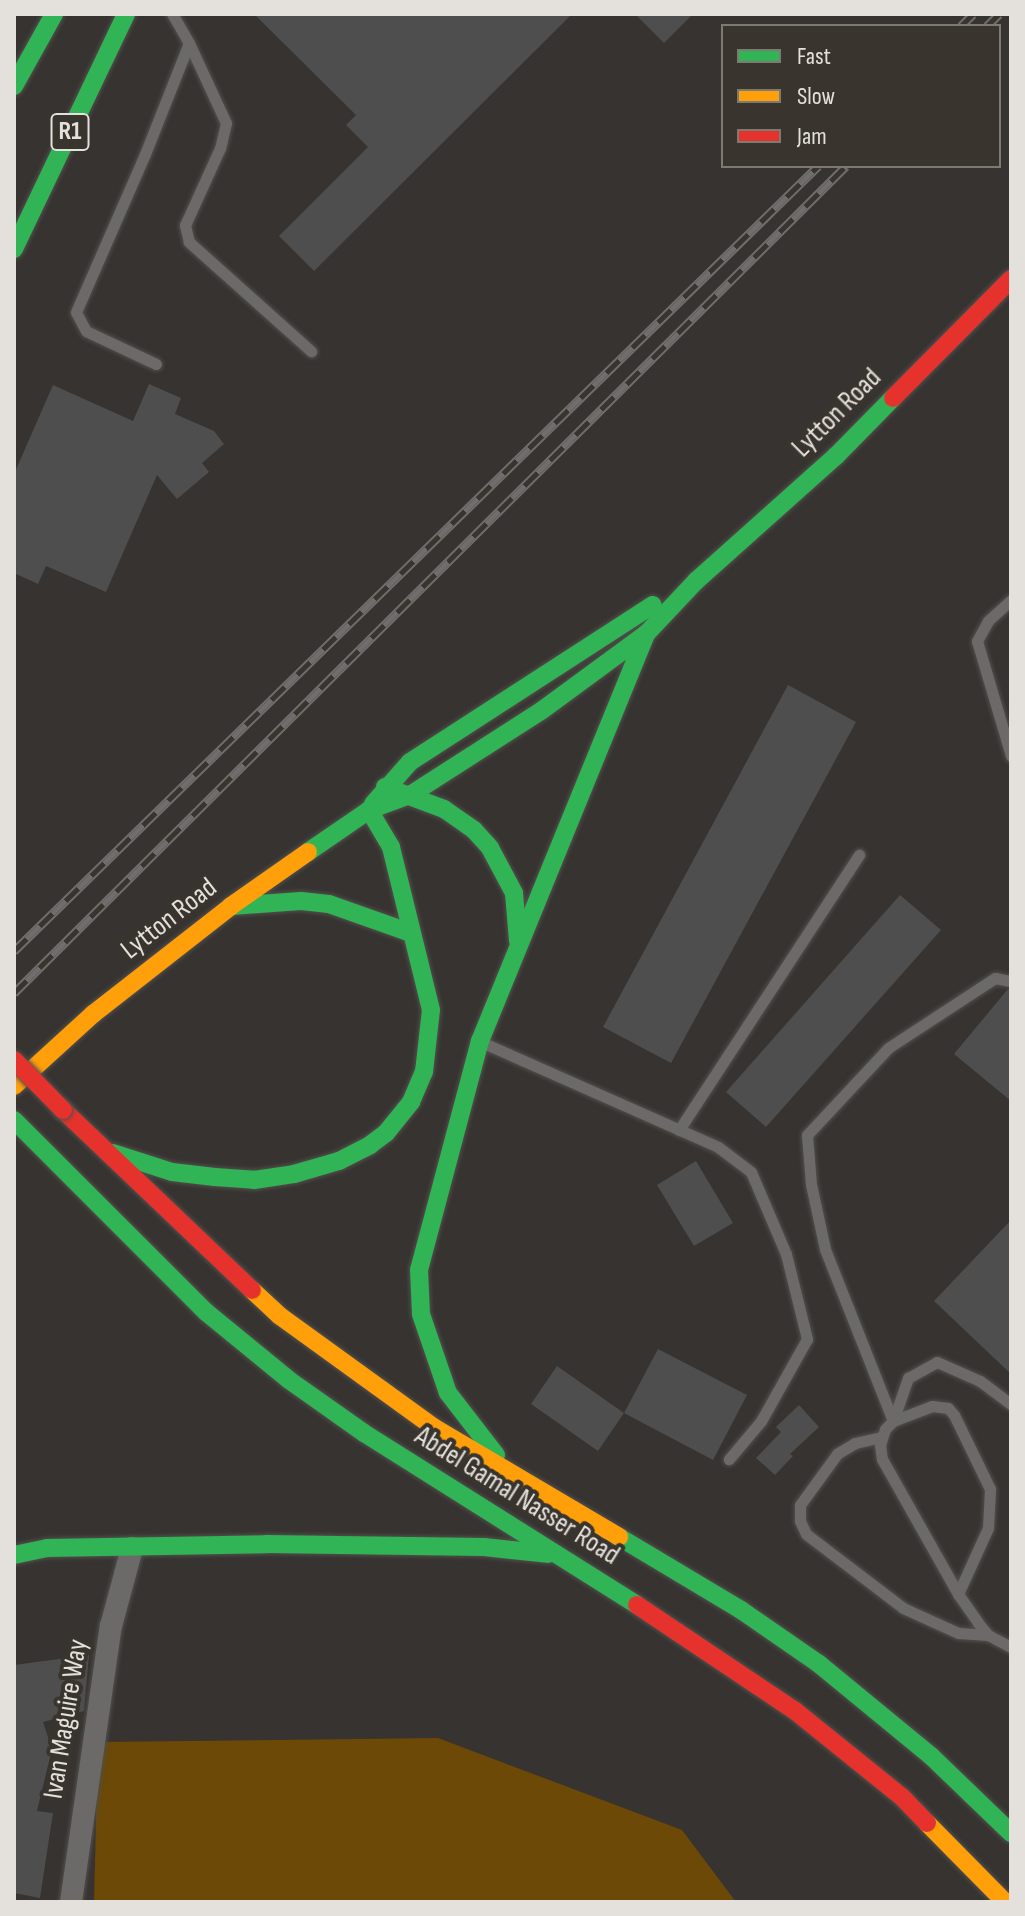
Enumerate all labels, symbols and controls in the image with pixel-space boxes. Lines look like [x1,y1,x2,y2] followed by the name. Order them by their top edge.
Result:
[721,24,1001,168] legend
[797,42,831,71] text: Fast
[797,82,835,111] text: Slow
[50,110,90,154] road number: R1
[797,122,827,151] text: Jam
[785,361,889,465] street label: Lytton Road
[114,871,224,967] street label: Lytton Road
[409,1420,625,1572] street label: Abdel Gamal Nasser Road
[37,1637,95,1801] street label: Ivan Maguire Way

